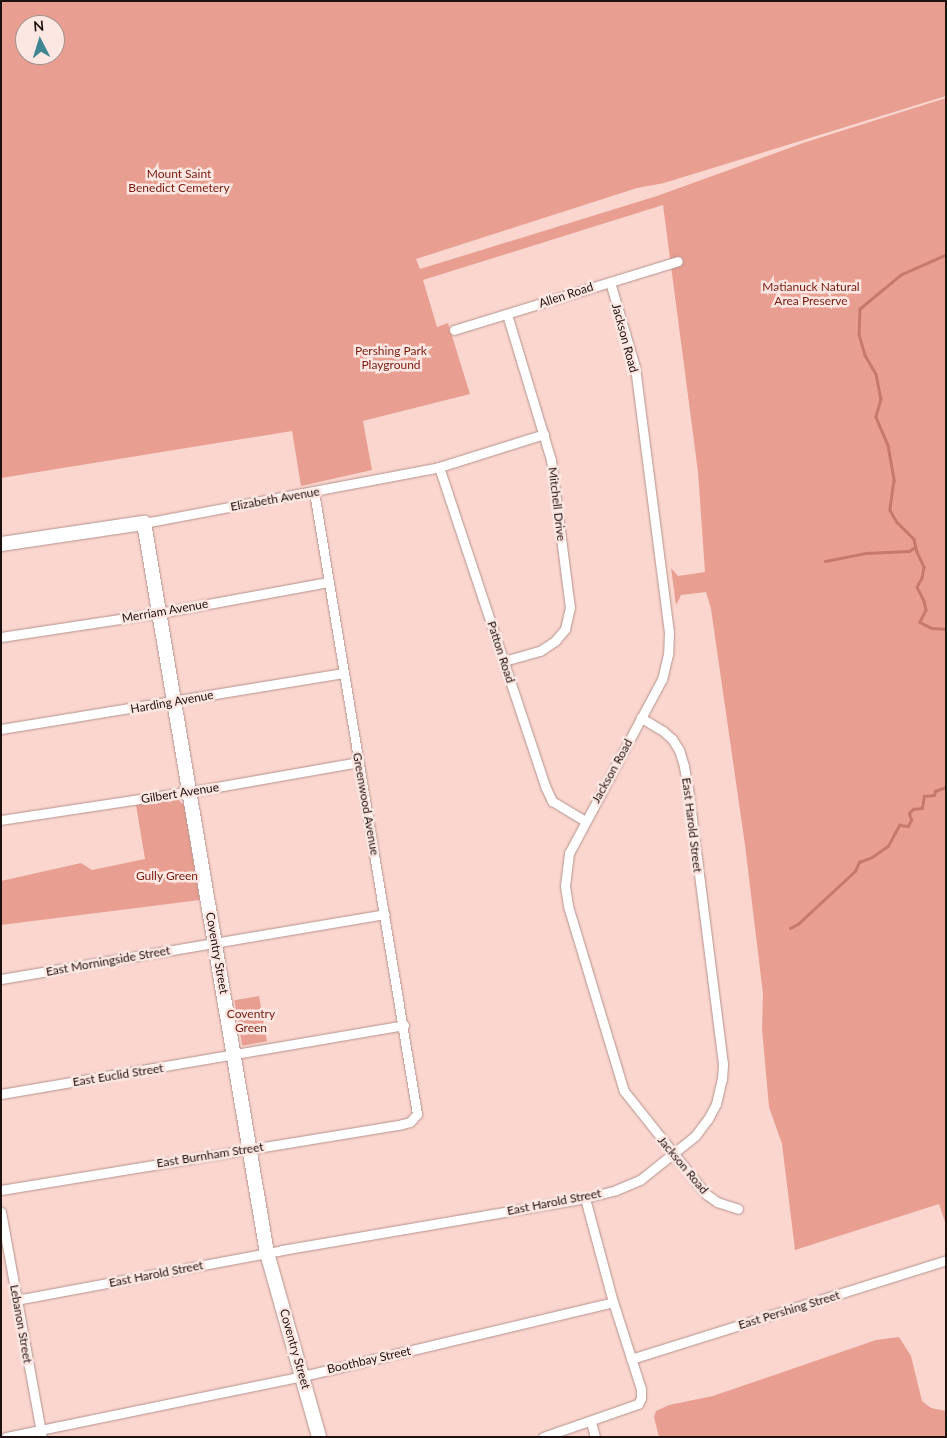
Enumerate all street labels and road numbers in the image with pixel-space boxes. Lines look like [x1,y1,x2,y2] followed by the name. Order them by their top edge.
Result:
[537,279,595,311] street label: Allen Road
[609,302,641,374] street label: Jackson Road
[545,466,569,542] street label: Mitchell Drive
[229,484,321,514] street label: Elizabeth Avenue
[121,596,209,626] street label: Merriam Avenue
[484,619,518,685] street label: Patton Road
[129,688,215,716] street label: Harding Avenue
[588,736,636,806] street label: Jackson Road
[350,751,382,857] street label: Greenwood Avenue
[679,777,705,873] street label: East Harold Street
[140,780,220,806] street label: Gilbert Avenue
[203,911,231,995] street label: Coventry Street
[45,943,171,979] street label: East Morningside Street
[72,1061,164,1089] street label: East Euclid Street
[655,1133,711,1197] street label: Jackson Road
[156,1139,264,1171] street label: East Burnham Street
[506,1186,602,1218] street label: East Harold Street
[108,1258,204,1290] street label: East Harold Street
[7,1284,35,1364] street label: Lebanon Street
[737,1288,841,1332] street label: East Pershing Street
[277,1307,313,1391] street label: Coventry Street
[326,1343,412,1377] street label: Boothbay Street

